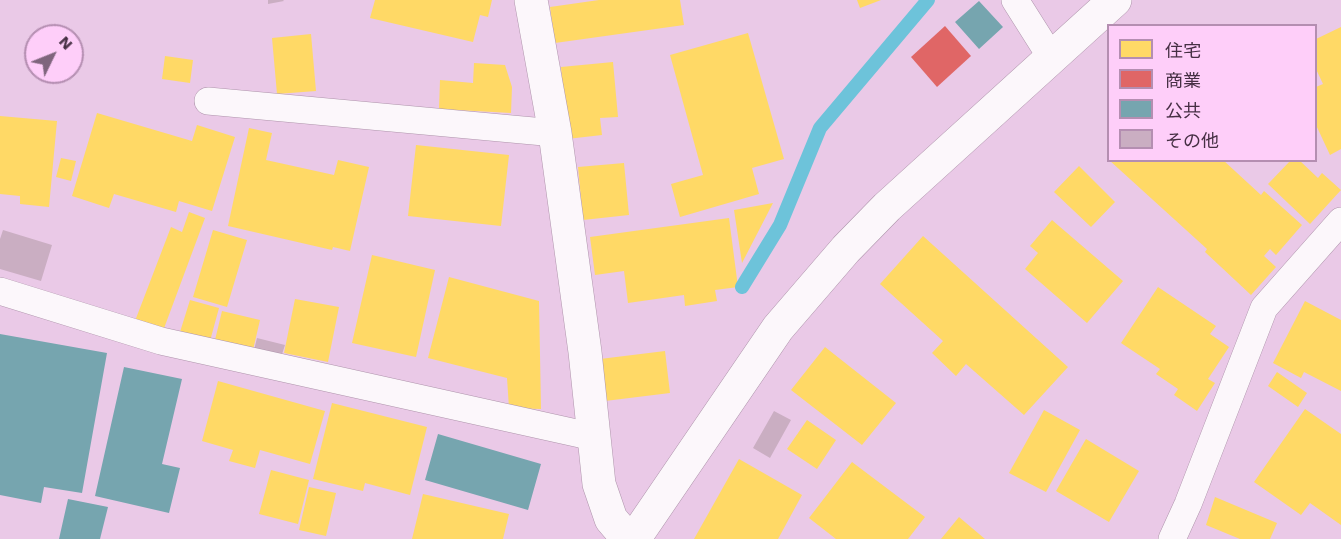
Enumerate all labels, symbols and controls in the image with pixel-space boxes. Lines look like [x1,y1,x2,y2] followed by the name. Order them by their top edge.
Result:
[24,24,84,84] north arrow
[1107,24,1317,162] legend
[55,32,77,54] text: N
[1165,40,1201,61] text: 住宅
[1165,70,1201,91] text: 商業
[1165,100,1201,121] text: 公共
[1165,130,1219,151] text: その他

